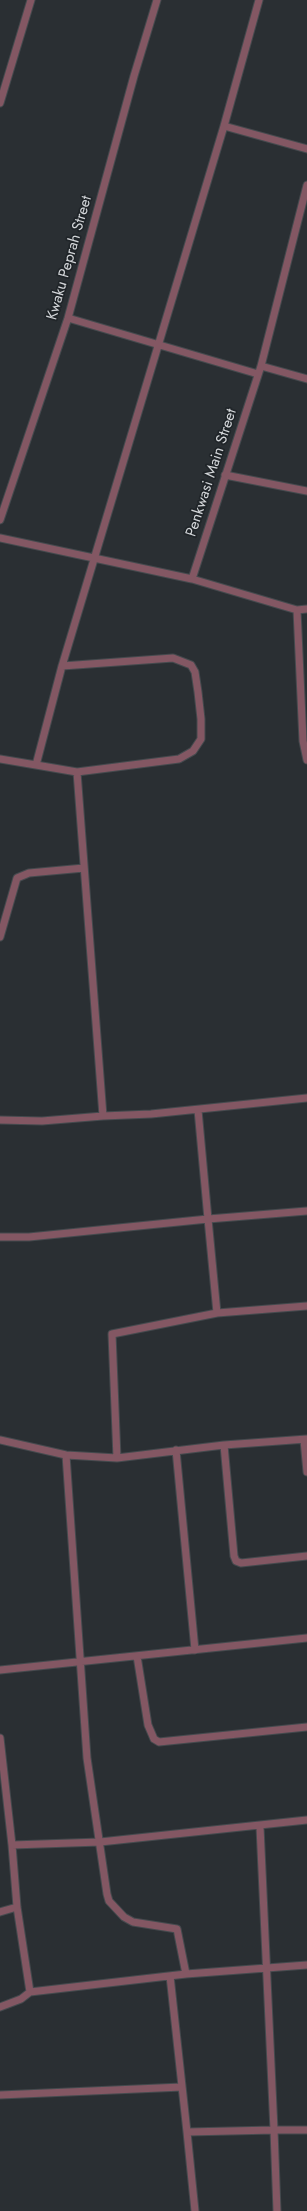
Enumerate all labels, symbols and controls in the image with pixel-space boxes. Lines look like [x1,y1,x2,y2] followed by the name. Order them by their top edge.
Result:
[44,194,96,322] street label: Kwaku Peprah Street
[183,407,241,539] street label: Penkwasi Main Street

